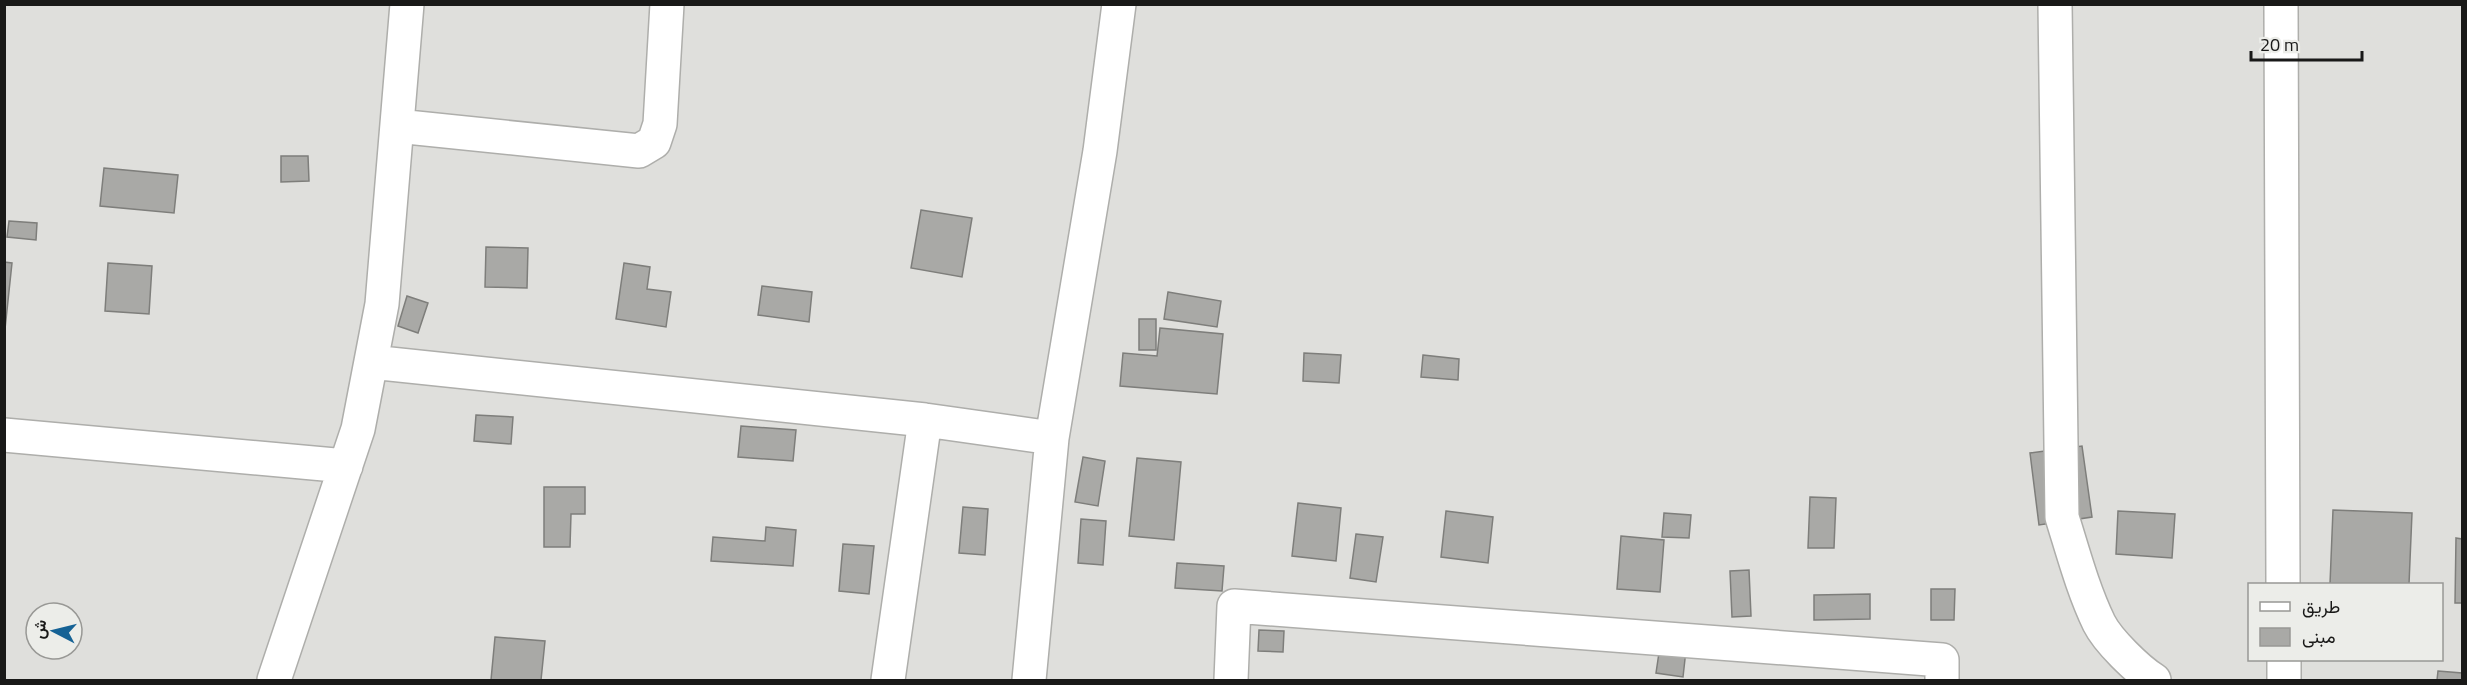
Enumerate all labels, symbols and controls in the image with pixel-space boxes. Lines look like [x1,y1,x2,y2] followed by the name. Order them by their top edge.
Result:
[2251,24,2362,62] scale bar
[2260,31,2299,58] text: 20 m
[2248,583,2443,661] legend
[2302,593,2340,620] text: طريق
[24,601,84,661] north arrow
[26,618,52,640] text: ش
[2302,623,2336,650] text: مبنى

